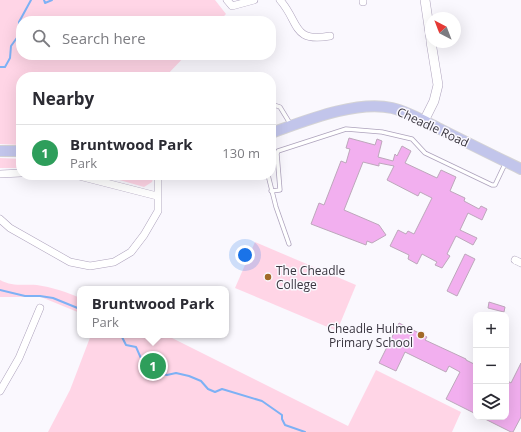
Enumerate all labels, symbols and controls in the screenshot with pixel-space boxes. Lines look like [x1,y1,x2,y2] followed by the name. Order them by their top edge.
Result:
[425,12,461,48] north arrow
[16,16,276,60] search box
[30,27,52,49] icon: search
[62,28,146,48] text: Search here
[32,87,94,110] text: Nearby
[394,103,472,151] street label: Cheadle Road
[70,134,193,154] text: Bruntwood Park
[41,144,49,162] text: 1
[222,144,260,162] text: 130 m
[70,154,97,172] text: Park
[235,245,255,265] your location
[276,262,346,293] place label: The Cheadle College
[263,272,273,282] marker: The Cheadle College
[77,286,229,338] popup
[92,293,214,313] text: Bruntwood Park
[473,312,509,420] map controls
[473,312,509,348] button: +
[92,313,119,331] text: Park
[327,320,413,351] place label: Cheadle Hulme Primary School
[416,330,426,340] marker: Cheadle Hulme Primary School
[473,348,509,384] button: −
[140,351,166,381] pin: 1
[473,384,509,420] button: layers

